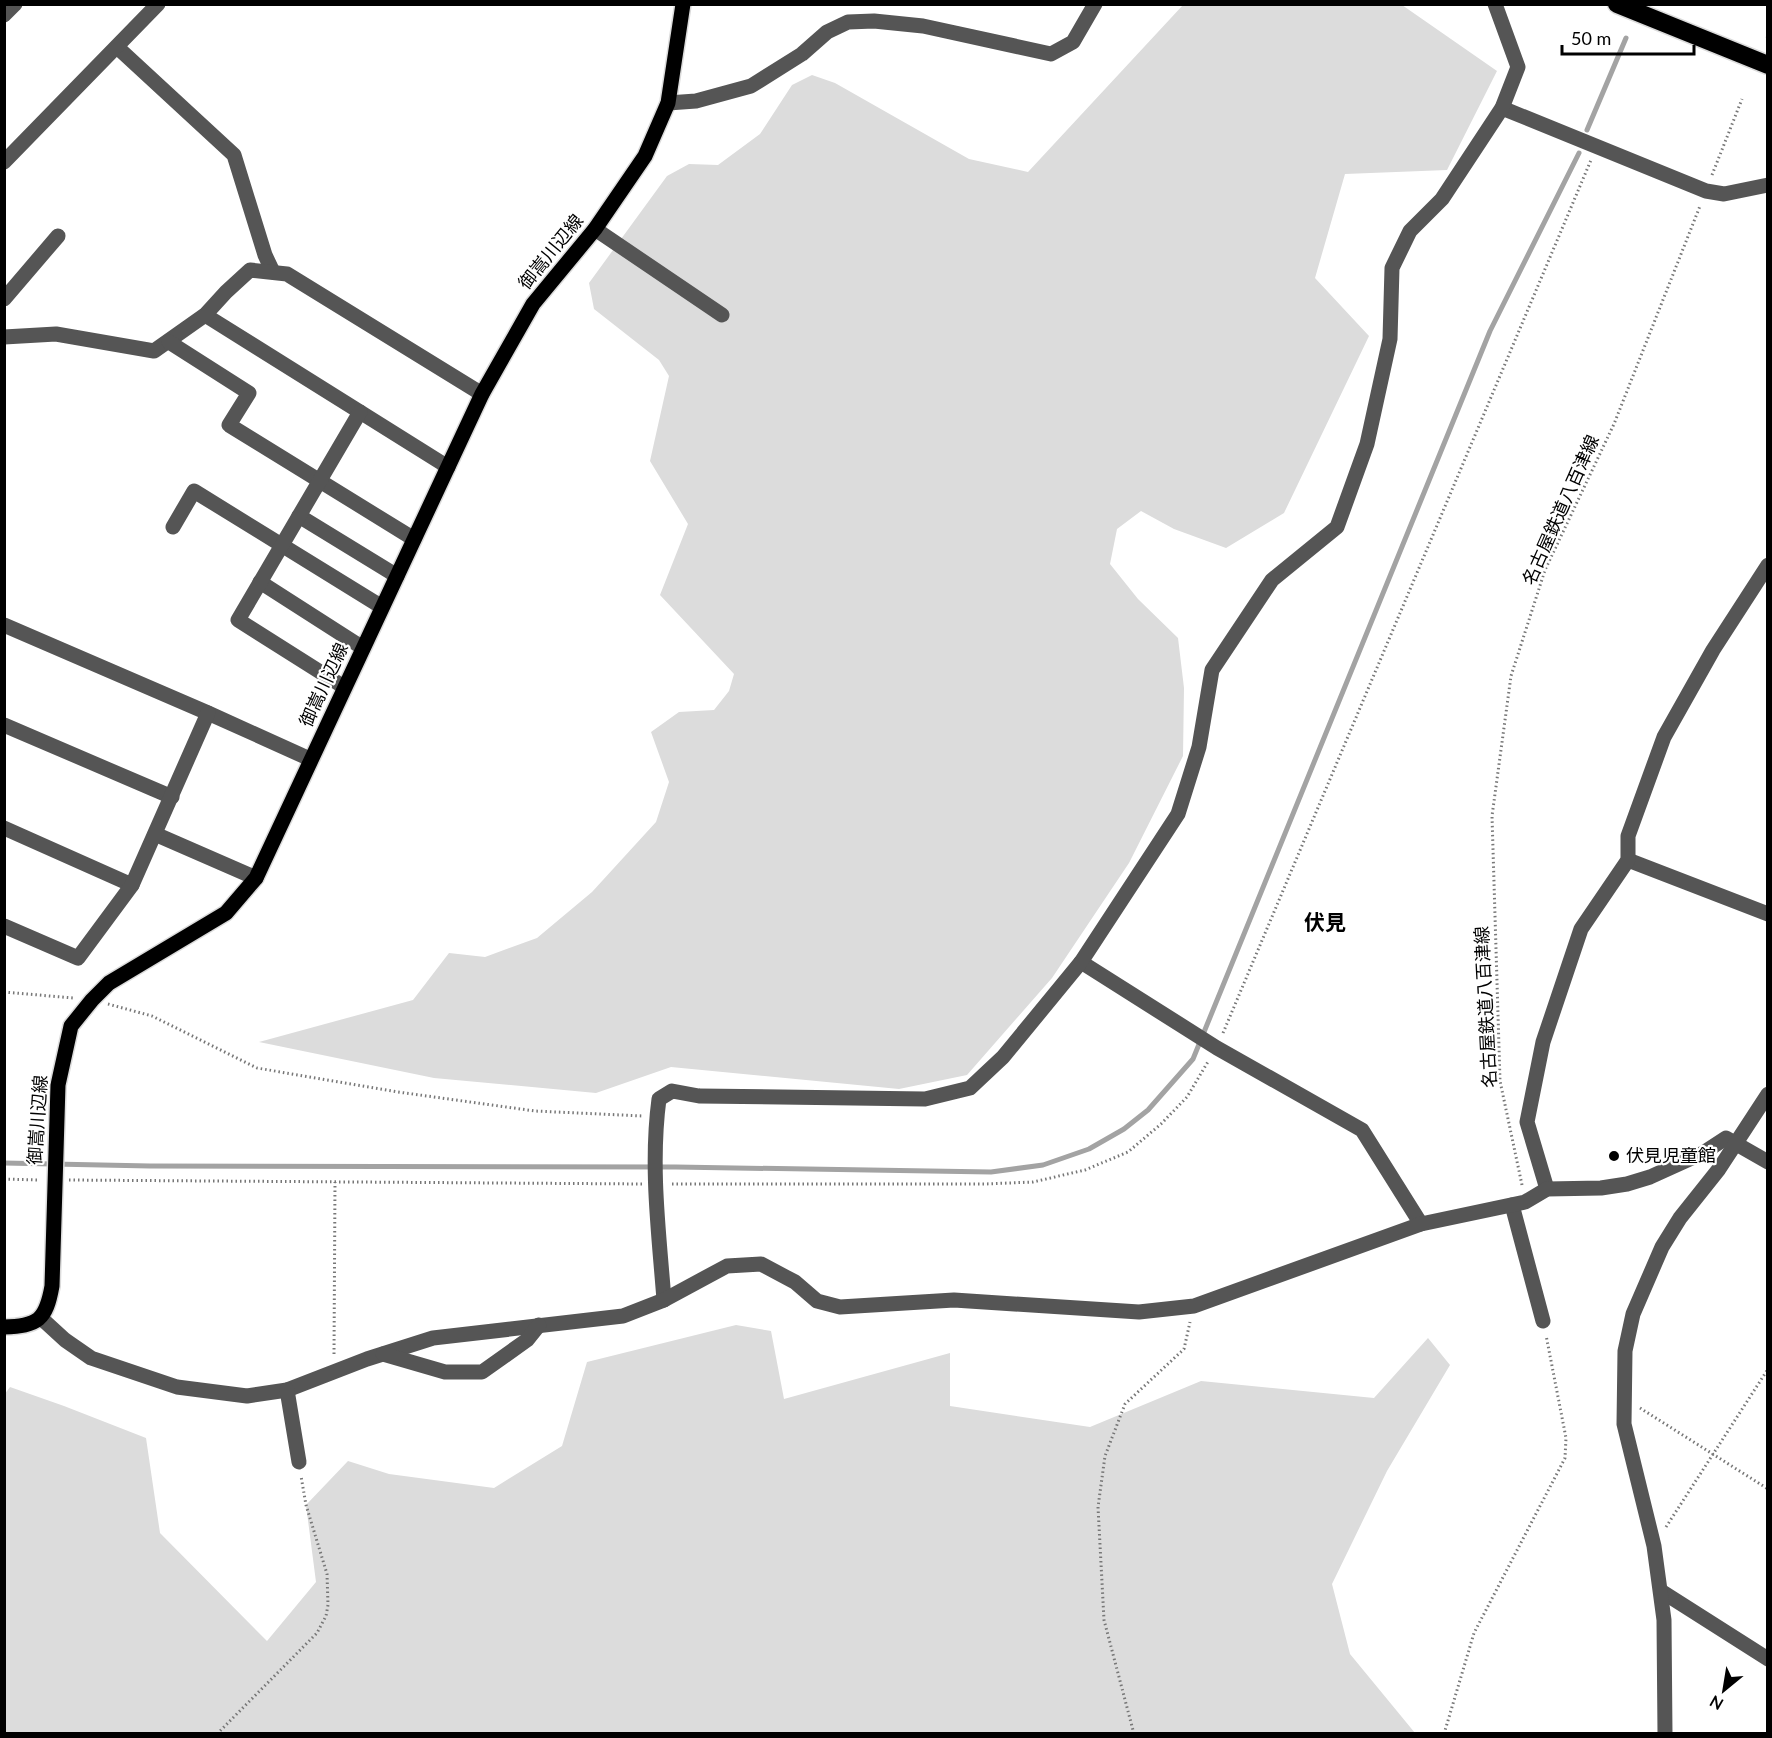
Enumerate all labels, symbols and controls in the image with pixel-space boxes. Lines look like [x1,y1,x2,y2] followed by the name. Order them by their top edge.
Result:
[1562,18,1694,56] scale bar
[1571,27,1611,49] text: 50 m
[513,209,587,293] street label: 御嵩川辺線
[1517,431,1603,588] street label: 名古屋鉄道八百津線
[294,639,352,730] street label: 御嵩川辺線
[1304,909,1346,934] district label: 伏見
[1470,926,1500,1089] street label: 名古屋鉄道八百津線
[23,1074,51,1166] street label: 御嵩川辺線
[1626,1144,1716,1166] place label: 伏見児童館
[1607,1149,1621,1163] marker: 伏見児童館
[1694,1660,1754,1720] north arrow
[1706,1692,1726,1715] text: N

